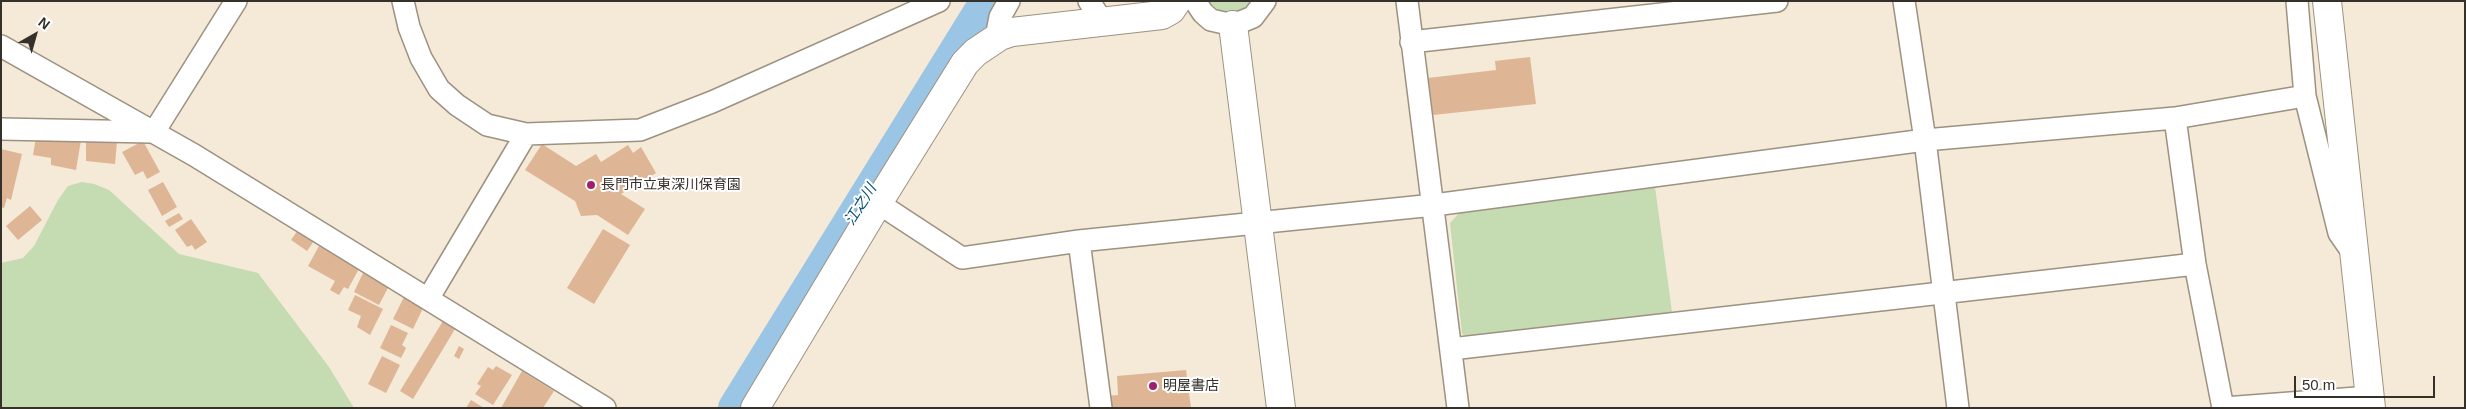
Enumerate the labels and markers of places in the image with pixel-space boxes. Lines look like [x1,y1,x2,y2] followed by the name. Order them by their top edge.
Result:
[601,177,741,193] place label: 長門市立東深川保育園
[585,179,597,191] marker: 長門市立東深川保育園
[1163,378,1219,394] place label: 明屋書店
[1147,380,1159,392] marker: 明屋書店

